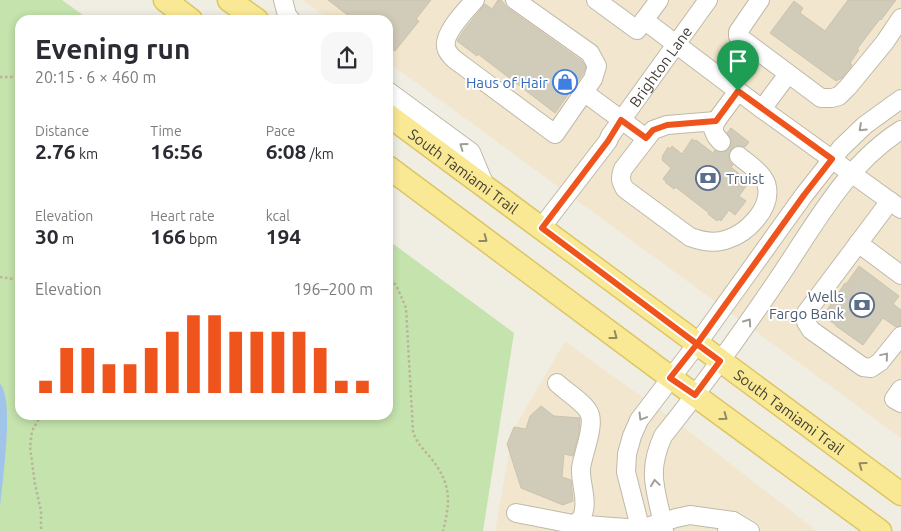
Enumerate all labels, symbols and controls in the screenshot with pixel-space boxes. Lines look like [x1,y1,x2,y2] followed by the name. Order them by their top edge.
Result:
[625,23,695,110] street label: Brighton Lane
[321,32,373,84] button: share
[35,33,190,64] text: Evening run
[717,40,759,91] pin
[724,47,752,75] icon: arrive
[35,68,156,86] text: 20:15 · 6 × 460 m
[552,69,578,95] shop icon: Haus of Hair
[466,74,548,91] place label: Haus of Hair
[858,122,867,131] one-way arrow
[35,123,89,139] text: Distance
[150,123,182,139] text: Time
[266,123,295,139] text: Pace
[406,125,522,217] street label: South Tamiami Trail
[35,139,76,163] text: 2.76
[150,139,203,163] text: 16:56
[266,139,306,163] text: 6:08
[459,143,469,152] one-way arrow
[76,146,98,162] text: km
[306,146,334,162] text: /km
[695,165,721,191] bank icon: Truist
[726,170,764,187] place label: Truist
[35,208,93,224] text: Elevation
[150,208,215,224] text: Heart rate
[266,208,290,224] text: kcal
[35,224,59,248] text: 30
[150,224,186,248] text: 166
[266,224,301,248] text: 194
[59,231,74,247] text: m
[186,231,218,247] text: bpm
[478,233,487,241] one-way arrow
[35,280,102,298] text: Elevation
[293,280,373,298] text: 196–200 m
[769,288,844,322] place label: Wells Fargo Bank
[849,292,875,318] bank icon: Wells Fargo Bank
[742,318,751,327] one-way arrow
[608,330,617,338] one-way arrow
[879,353,887,362] one-way arrow
[731,366,847,458] street label: South Tamiami Trail
[638,411,648,420] one-way arrow
[718,411,727,419] one-way arrow
[859,463,868,471] one-way arrow
[650,479,660,488] one-way arrow

